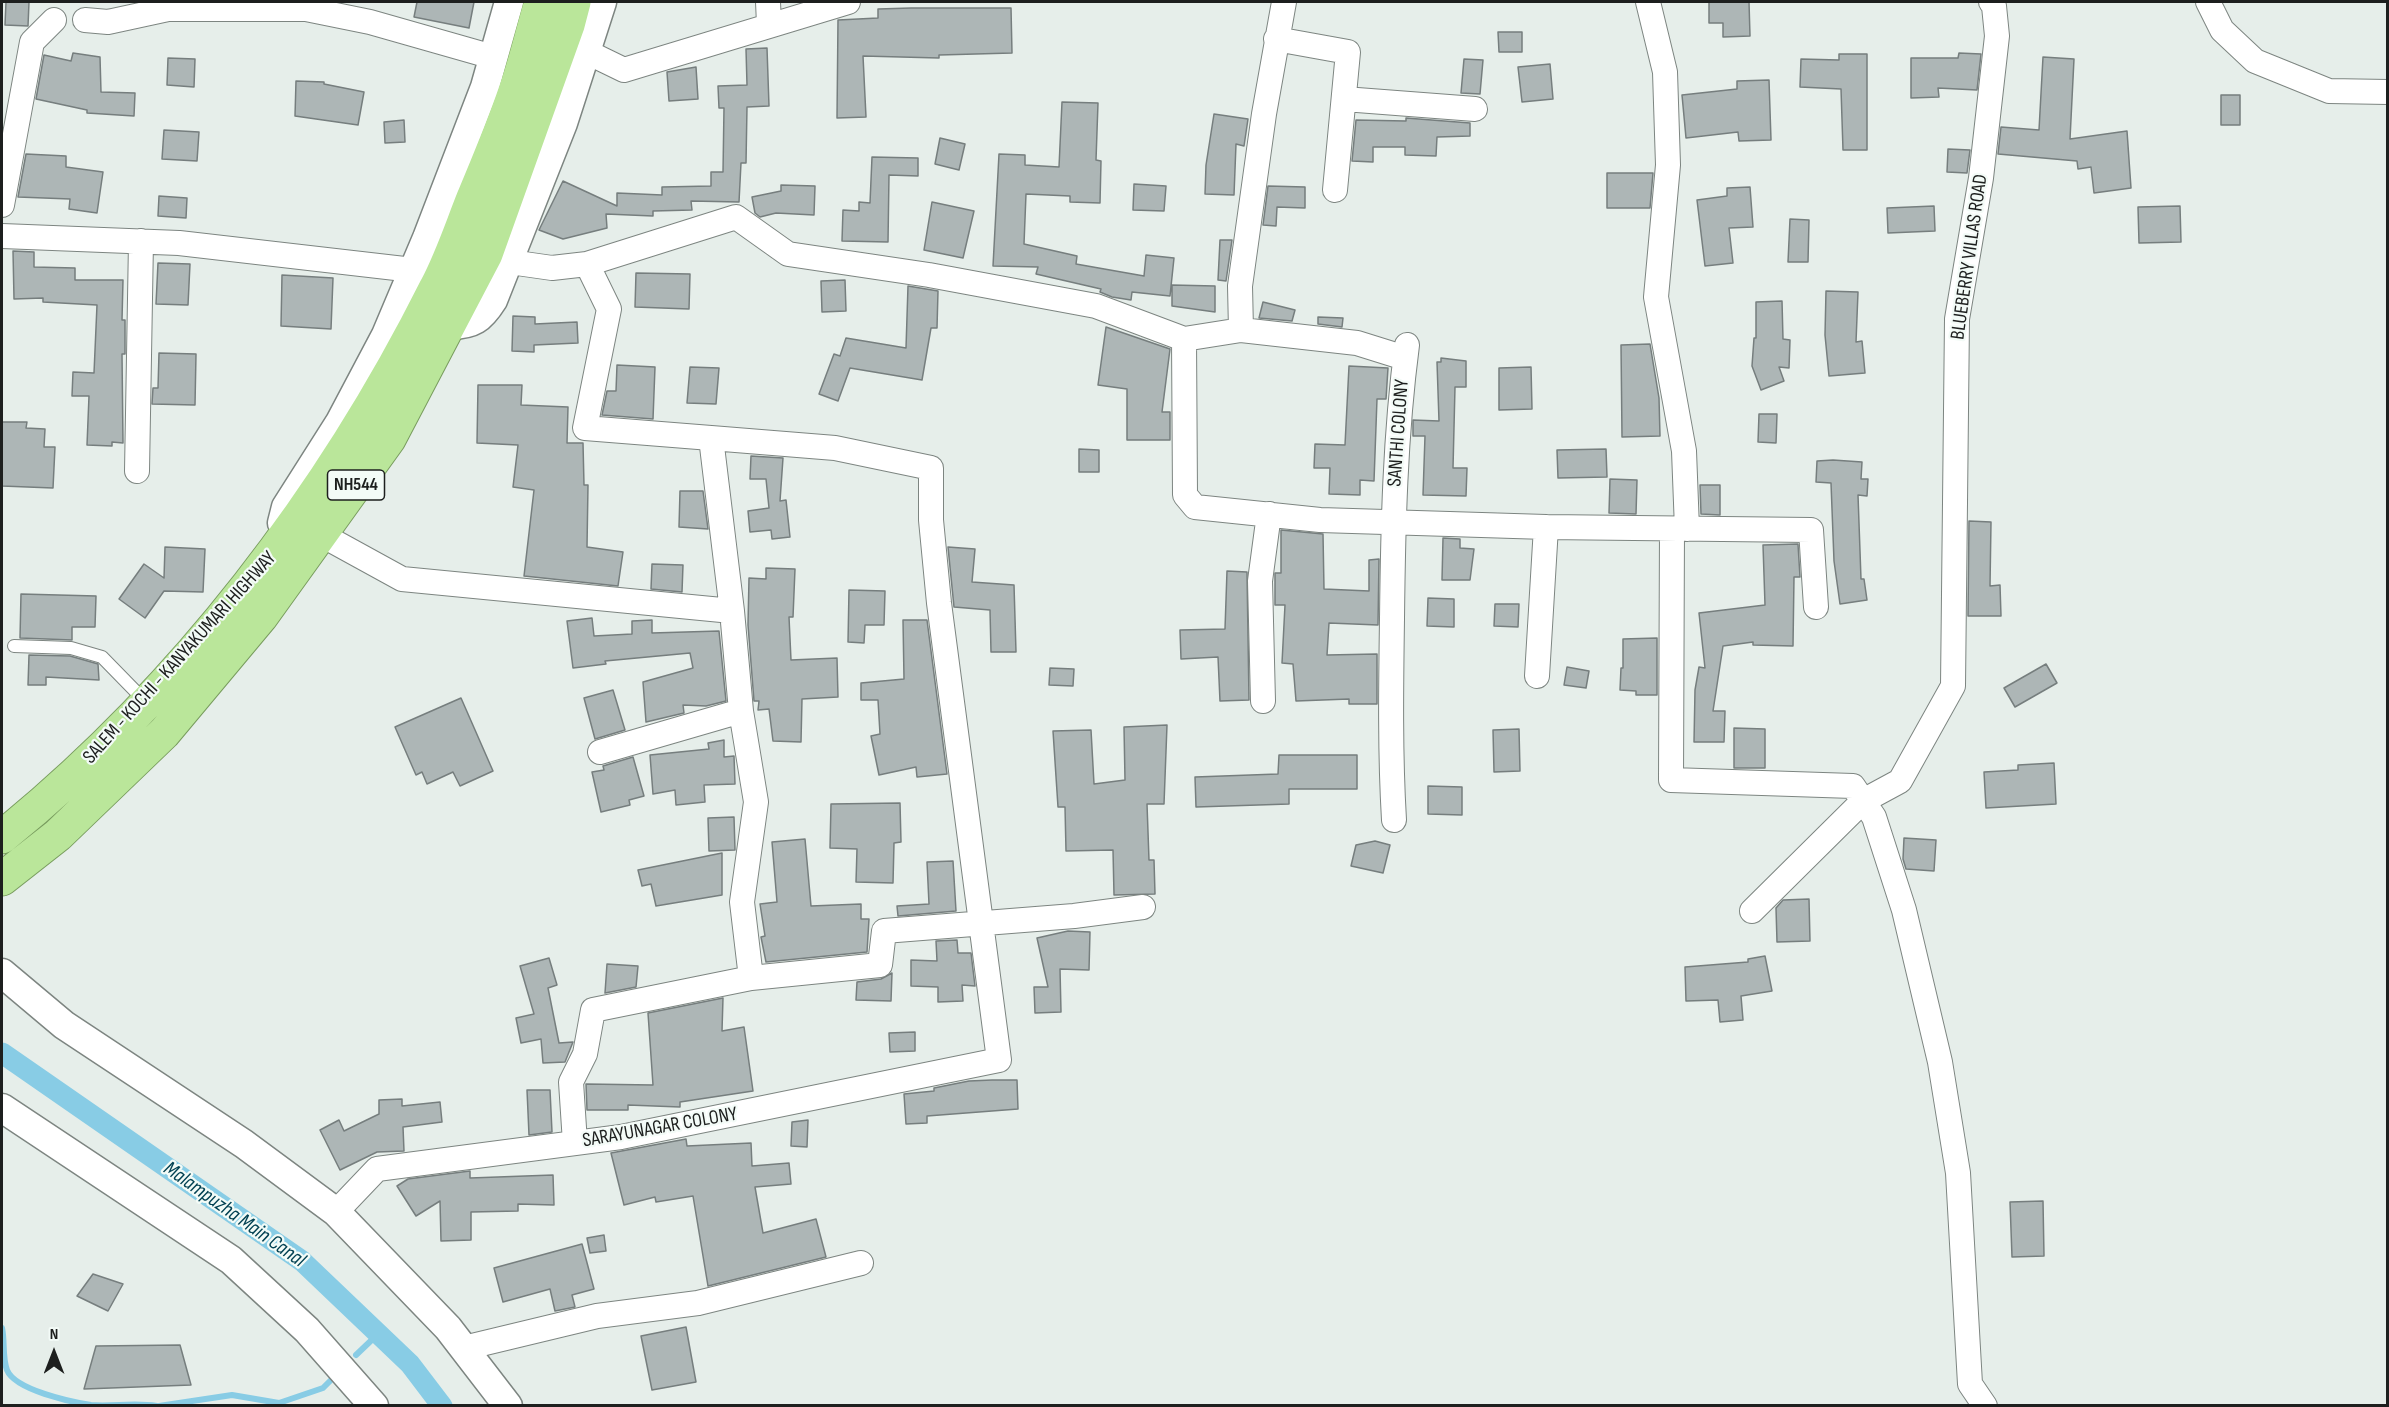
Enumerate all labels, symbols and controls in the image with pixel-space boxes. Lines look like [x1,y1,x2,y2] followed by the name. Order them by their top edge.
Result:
[1947,173,1993,341] street label: BLUEBERRY VILLAS ROAD
[1383,378,1415,488] street label: SANTHI COLONY
[328,470,385,500] road number: NH544
[78,547,282,769] street label: SALEM - KOCHI - KANYAKUMARI HIGHWAY
[581,1103,739,1153] street label: SARAYUNAGAR COLONY
[158,1157,310,1273] water label: Malampuzha Main Canal
[24,1323,84,1383] north arrow
[50,1325,58,1344] text: N

